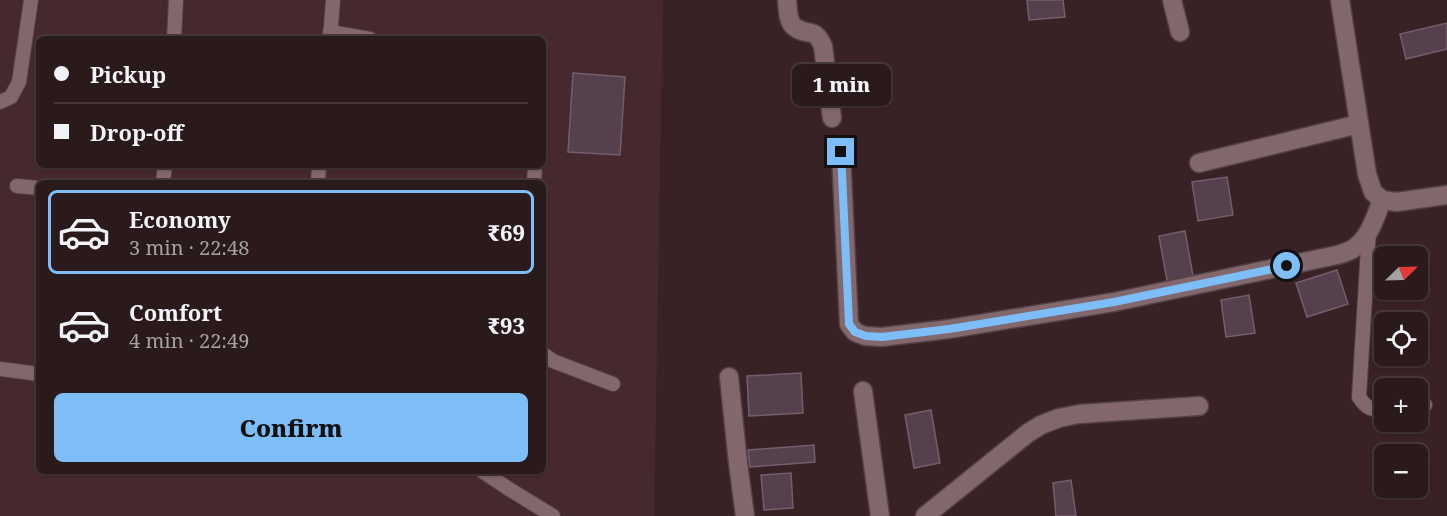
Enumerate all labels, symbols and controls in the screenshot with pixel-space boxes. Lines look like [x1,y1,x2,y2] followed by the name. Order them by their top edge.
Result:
[90,59,166,89] text: Pickup
[792,65,890,107] callout: 1 min
[813,71,870,98] text: 1 min
[90,117,183,147] text: Drop-off
[827,138,854,165] route end
[129,204,231,234] text: Economy
[57,205,111,259] icon: car
[488,217,525,247] text: ₹69
[129,234,249,261] text: 3 min · 22:48
[1374,246,1428,300] north arrow
[1374,246,1428,498] map controls
[1273,252,1300,279] route start
[129,297,222,327] text: Comfort
[57,298,111,352] icon: car
[488,310,525,340] text: ₹93
[1374,312,1428,366] button: locate
[129,327,249,354] text: 4 min · 22:49
[1374,378,1428,432] button: +
[54,393,528,462] button: Confirm
[1374,444,1428,498] button: −

